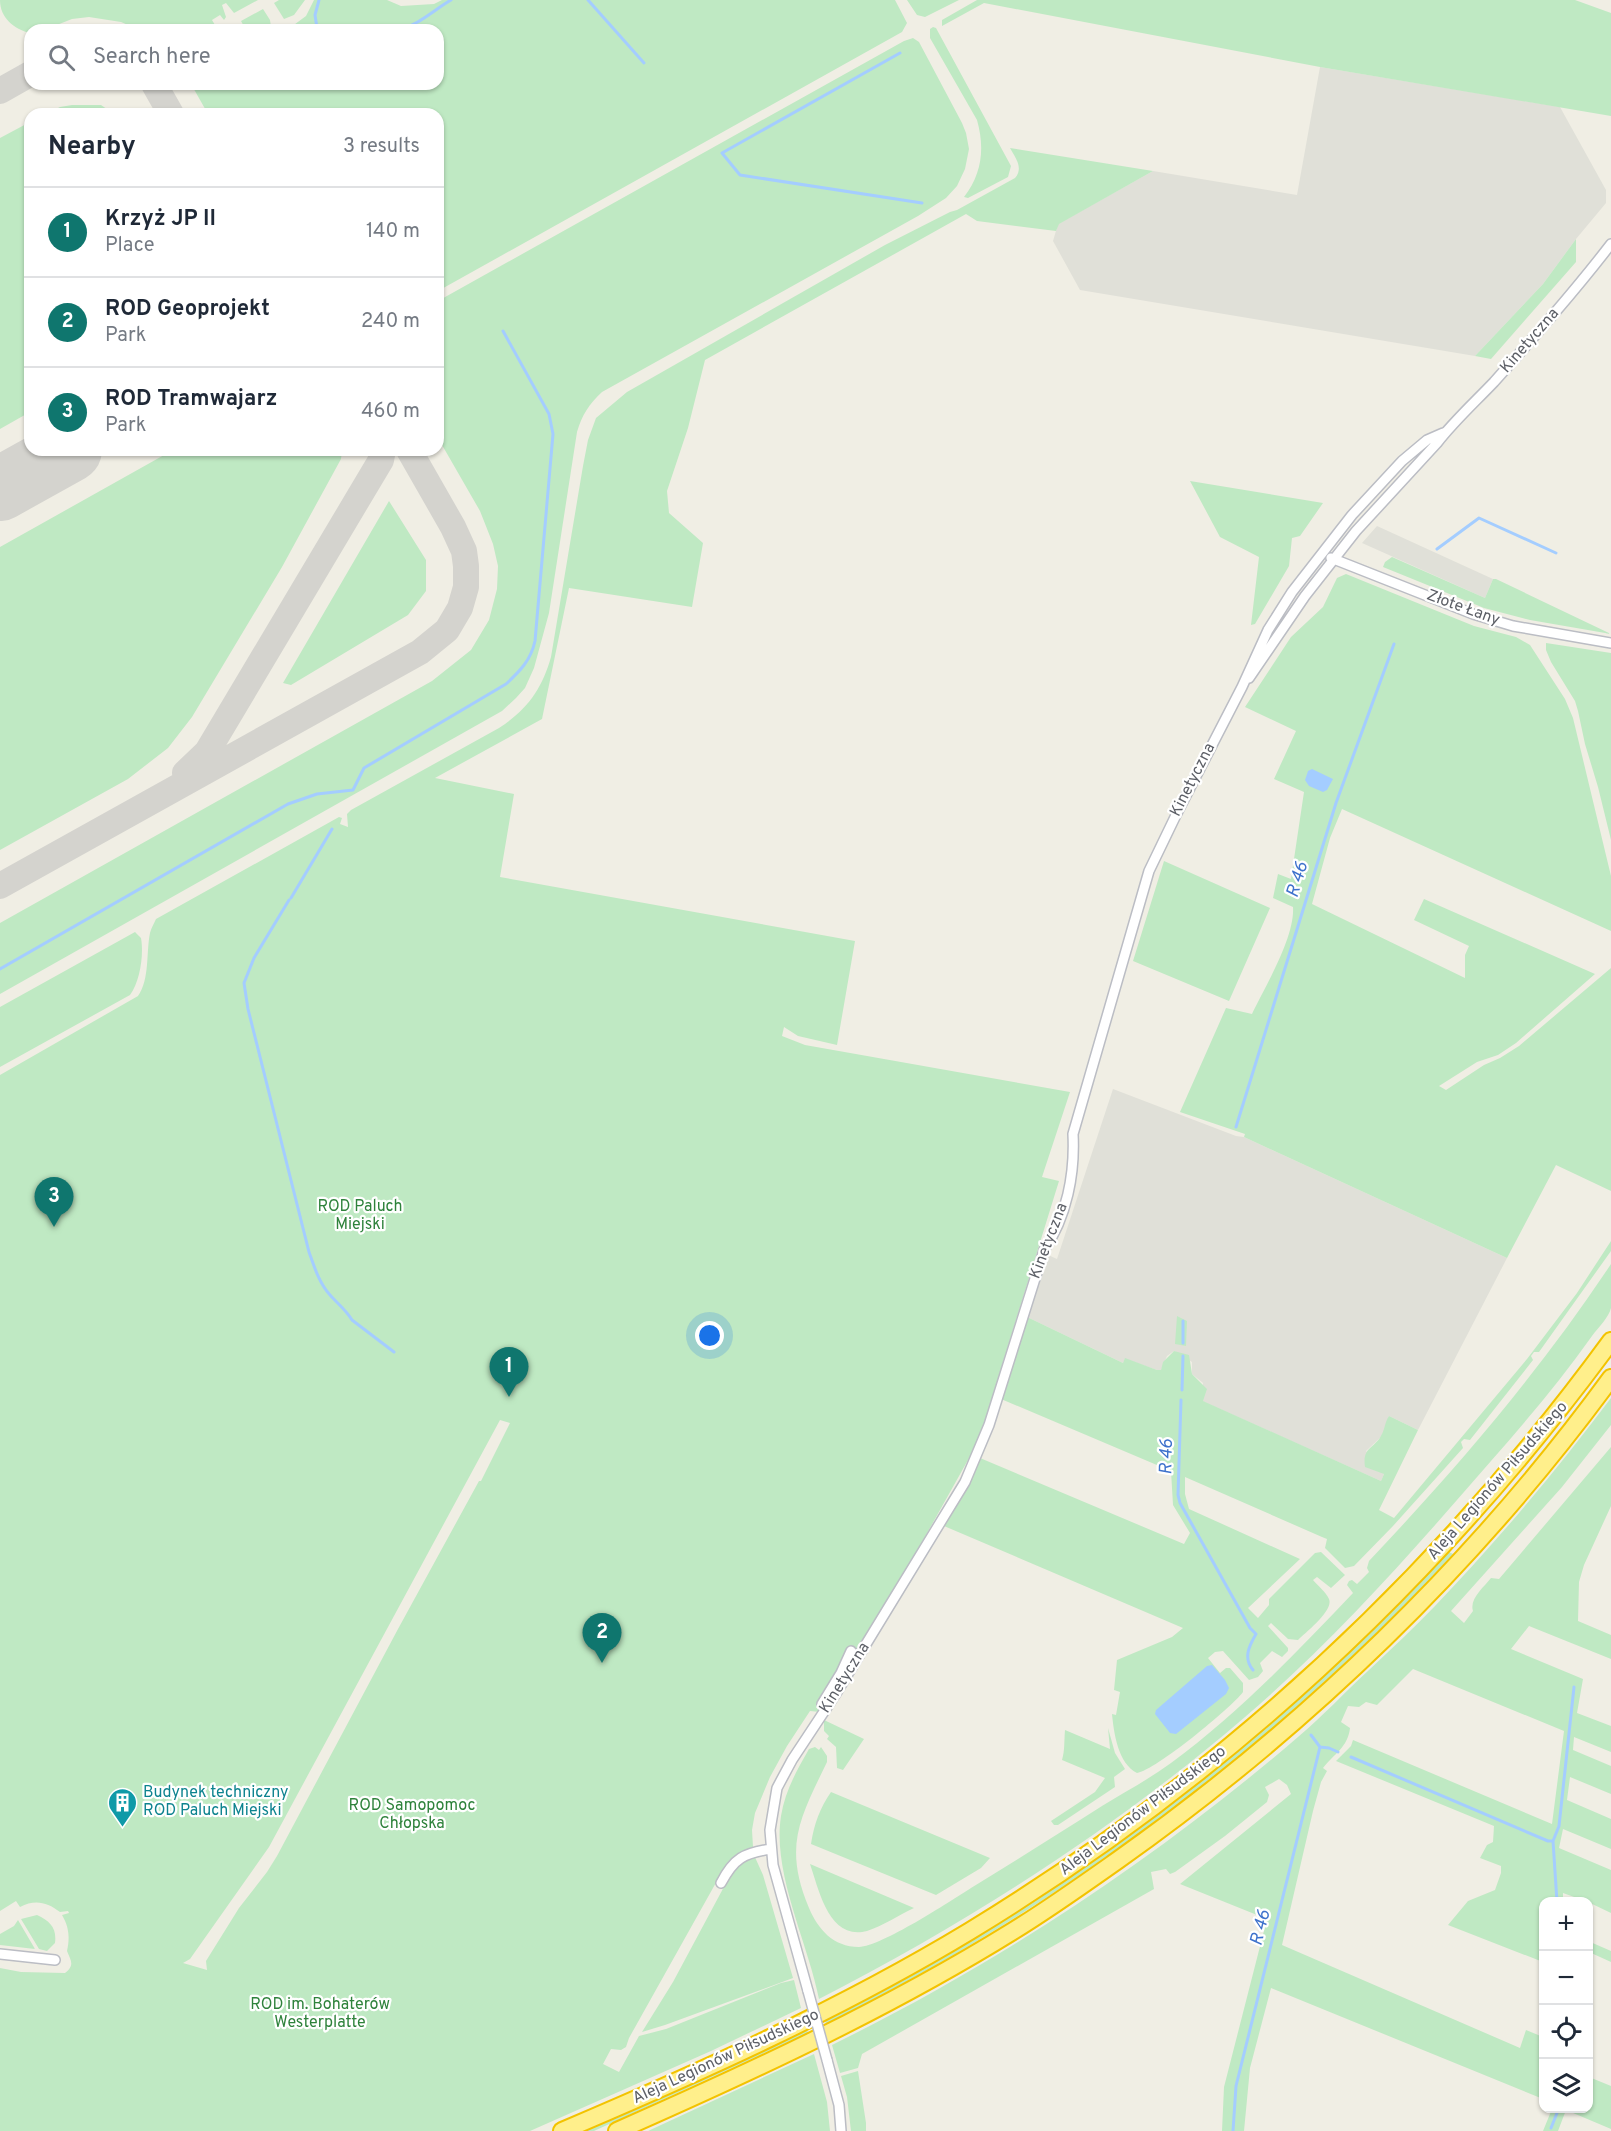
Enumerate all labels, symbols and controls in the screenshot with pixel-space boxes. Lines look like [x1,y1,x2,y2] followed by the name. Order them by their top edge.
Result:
[24,24,444,90] search box
[45,41,78,74] icon: search
[93,44,211,71] text: Search here
[48,131,136,164] text: Nearby
[343,134,420,160] text: 3 results
[105,206,216,233] text: Krzyż JP II
[64,219,72,245] text: 1
[366,219,420,245] text: 140 m
[105,233,155,259] text: Place
[105,296,270,323] text: ROD Geoprojekt
[1496,304,1564,378] street label: Kinetyczna
[61,309,74,335] text: 2
[361,309,420,335] text: 240 m
[105,323,146,349] text: Park
[105,386,277,413] text: ROD Tramwajarz
[62,399,74,425] text: 3
[361,399,420,425] text: 460 m
[105,413,146,439] text: Park
[1424,585,1502,631] street label: Złote Łany
[1166,740,1220,820] street label: Kinetyczna
[1282,859,1314,901] water label: R 46
[34,1178,74,1227] pin: 3
[317,1197,403,1235] park label: ROD Paluch Miejski
[1025,1200,1073,1282] street label: Kinetyczna
[695,1321,724,1350] your location
[490,1348,528,1397] pin: 1
[1424,1398,1572,1564] street label: Aleja Legionów Piłsudskiego
[1155,1439,1179,1475] water label: R 46
[582,1614,622,1663] pin: 2
[815,1639,875,1717] street label: Kinetyczna
[1056,1742,1230,1880] street label: Aleja Legionów Piłsudskiego
[143,1783,289,1821] place label: Budynek techniczny ROD Paluch Miejski
[106,1786,138,1828] building icon: Budynek techniczny ROD Paluch Miejski
[349,1796,475,1834] park label: ROD Samopomoc Chłopska
[1539,1897,1593,2113] map controls
[1539,1897,1593,1951] button: +
[1245,1908,1277,1948] water label: R 46
[1539,1951,1593,2005] button: −
[250,1995,390,2033] park label: ROD im. Bohaterów Westerplatte
[630,2005,822,2109] street label: Aleja Legionów Piłsudskiego
[1539,2005,1593,2059] button: locate
[1539,2059,1593,2113] button: layers

